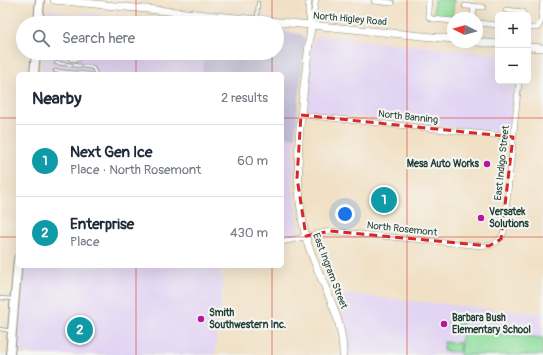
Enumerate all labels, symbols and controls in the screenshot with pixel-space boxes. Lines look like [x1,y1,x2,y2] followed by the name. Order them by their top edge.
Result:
[313,10,388,28] street label: North Higley Road
[447,12,483,48] north arrow
[495,12,531,84] map controls
[495,12,531,48] button: +
[16,16,284,60] search box
[30,27,52,49] icon: search
[62,29,135,48] text: Search here
[495,48,531,84] button: −
[32,88,81,109] text: Nearby
[221,90,268,106] text: 2 results
[377,108,439,126] street label: North Banning
[492,124,512,201] street label: East Indigo Street
[70,143,152,162] text: Next Gen Ice
[42,153,48,169] text: 1
[237,153,268,169] text: 60 m
[407,158,480,170] place label: Mesa Auto Works
[482,159,492,169] marker: Mesa Auto Works
[70,162,201,178] text: Place · North Rosemont
[371,185,397,215] pin: 1
[335,204,355,224] your location
[489,206,529,230] place label: Versatek Solutions
[476,213,486,223] marker: Versatek Solutions
[70,215,134,234] text: Enterprise
[366,219,439,239] street label: North Rosemont
[41,225,49,241] text: 2
[230,225,268,241] text: 430 m
[310,231,350,312] street label: East Ingram Street
[70,234,99,250] text: Place
[209,307,286,331] place label: Smith Southwestern Inc.
[452,312,531,336] place label: Barbara Bush Elementary School
[196,314,206,324] marker: Smith Southwestern Inc.
[67,315,93,345] pin: 2
[439,319,449,329] marker: Barbara Bush Elementary School

